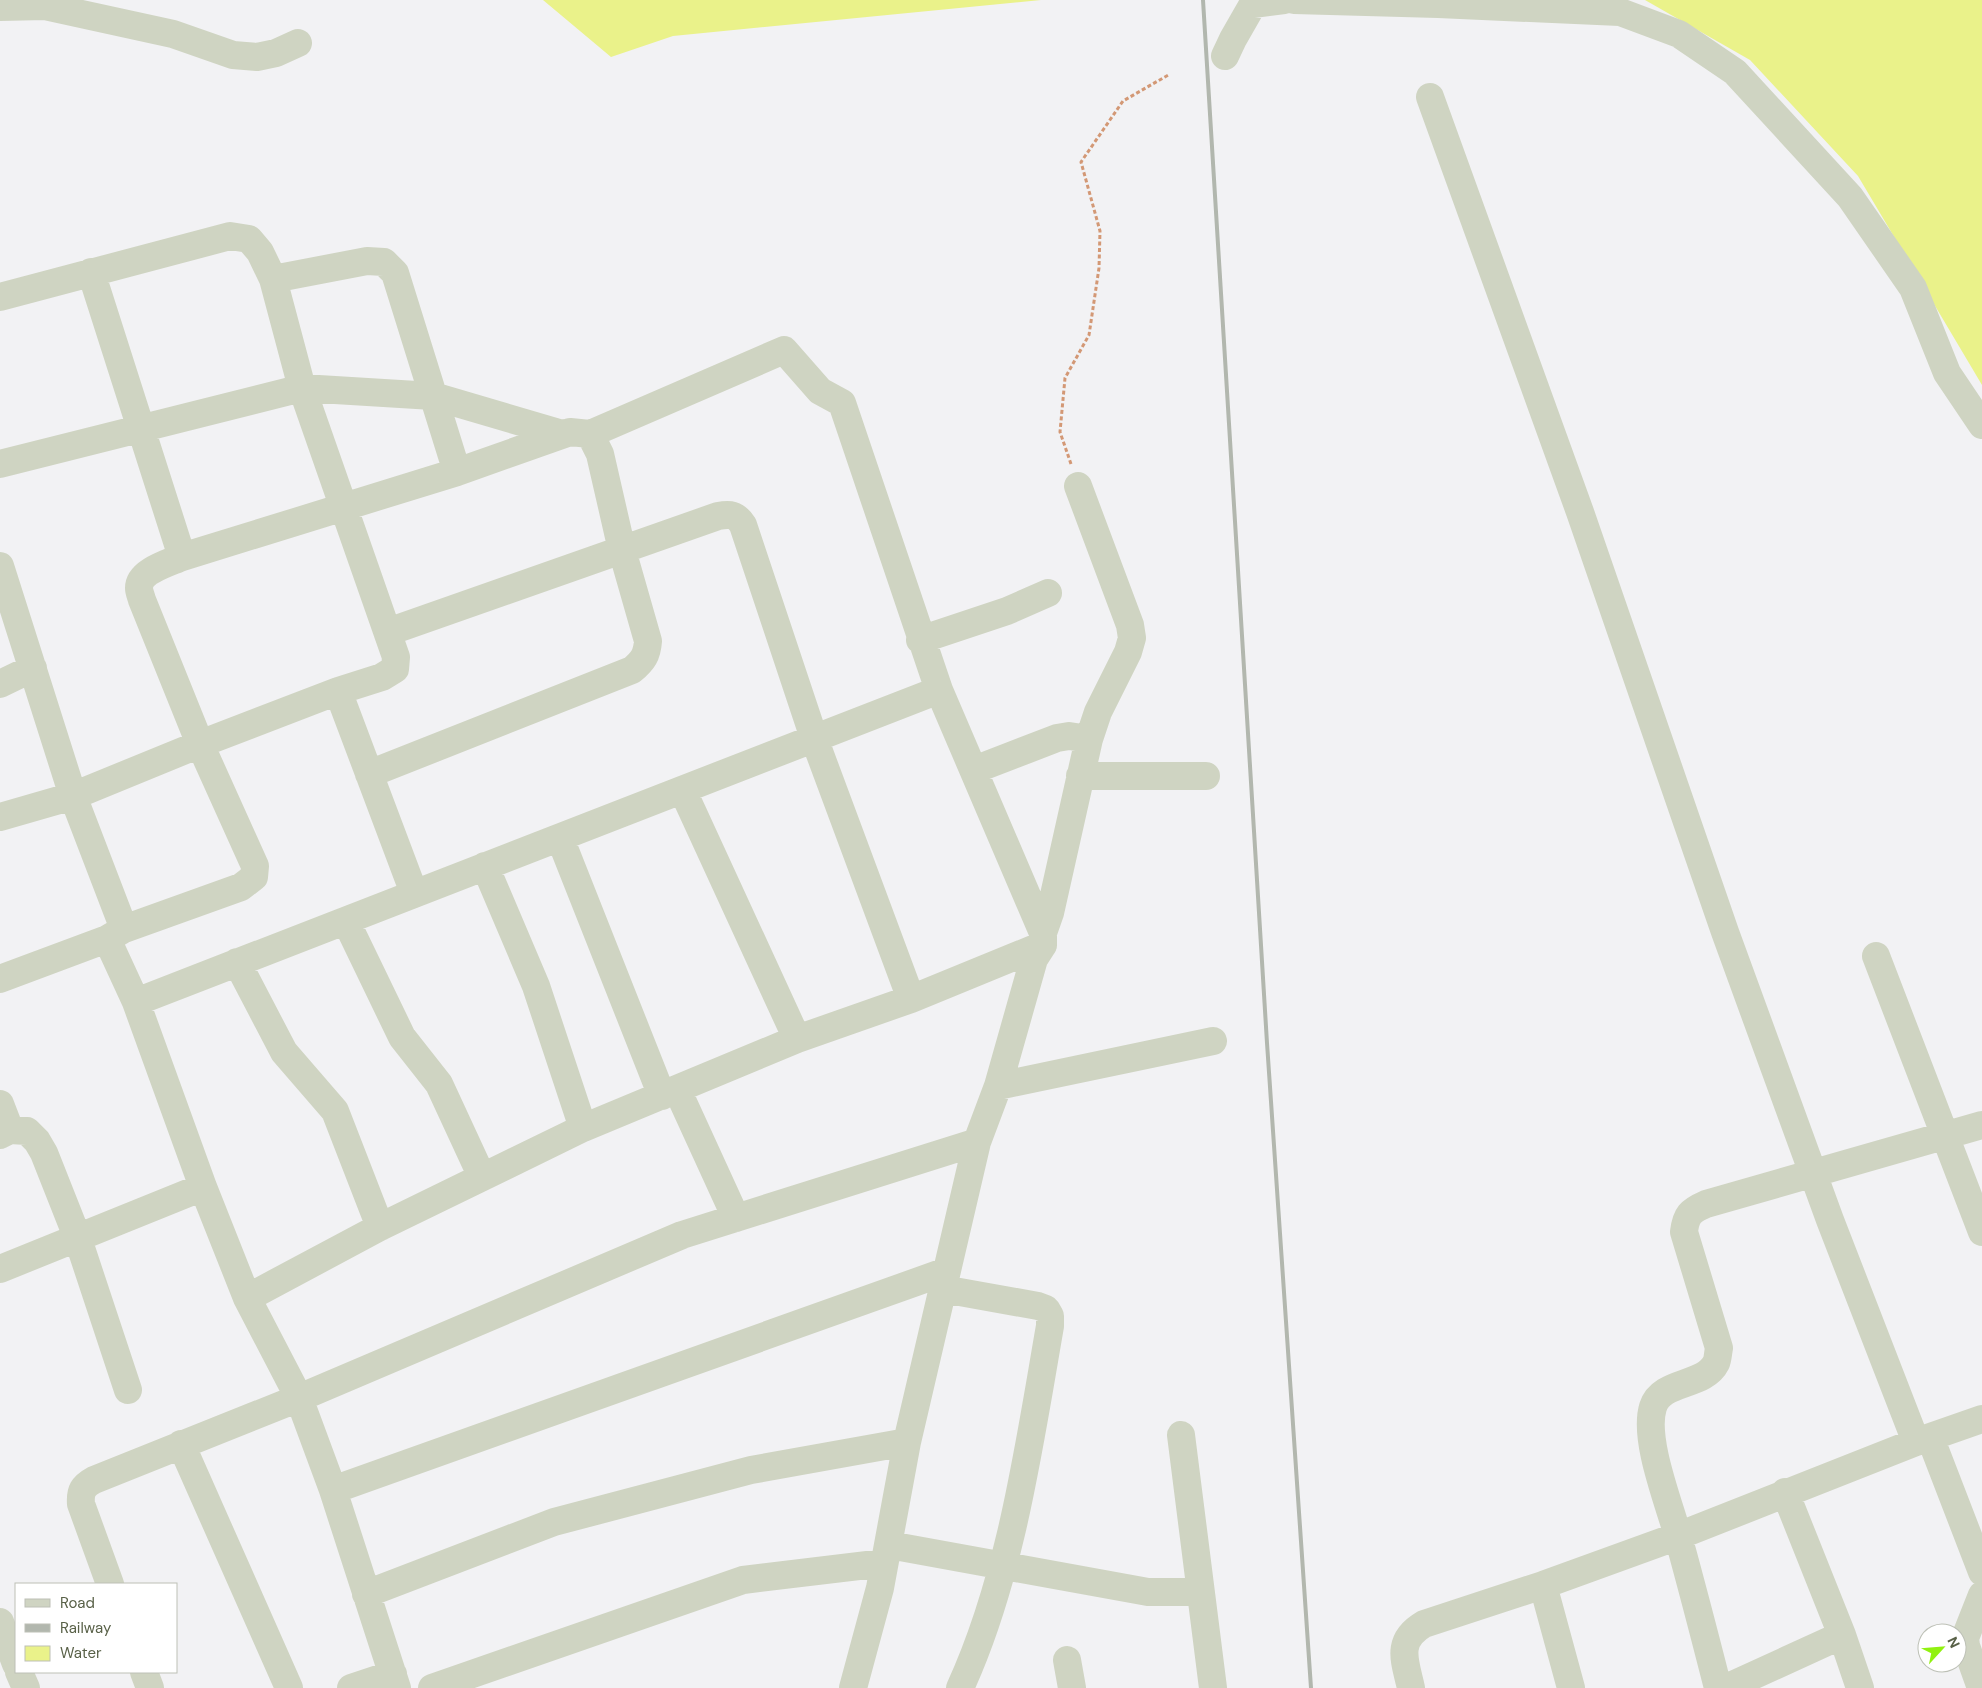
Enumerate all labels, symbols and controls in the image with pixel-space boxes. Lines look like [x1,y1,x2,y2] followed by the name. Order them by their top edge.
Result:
[15,1583,178,1673] legend
[60,1593,95,1613] text: Road
[60,1618,112,1638] text: Railway
[1917,1623,1967,1673] north arrow
[1943,1634,1964,1651] text: N
[60,1643,102,1663] text: Water

